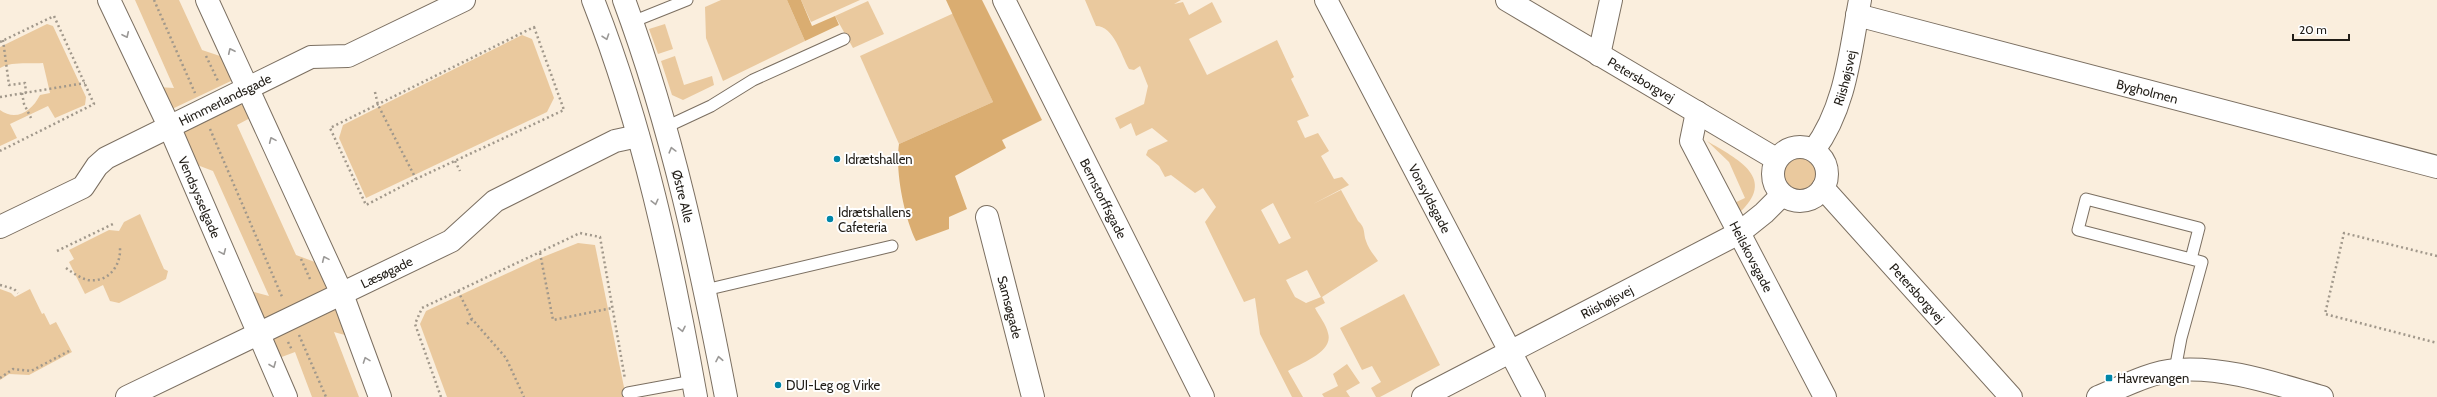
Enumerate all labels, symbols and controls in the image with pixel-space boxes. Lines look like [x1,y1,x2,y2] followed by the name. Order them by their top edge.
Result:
[2293,16,2349,42] scale bar
[2299,22,2327,37] text: 20 m
[121,31,129,39] one-way arrow
[602,33,610,40] one-way arrow
[228,48,236,56] one-way arrow
[1830,49,1860,108] street label: Riishøjsvej
[1605,53,1678,106] street label: Petersborgvej
[176,70,274,129] street label: Himmerlandsgade
[2115,75,2180,107] street label: Bygholmen
[268,137,276,144] one-way arrow
[668,147,677,154] one-way arrow
[845,151,913,167] place label: Idrætshallen
[175,154,224,241] street label: Vendsysselgade
[832,154,842,164] marker: Idrætshallen
[1077,156,1130,241] street label: Bernstorffsgade
[1405,161,1455,236] street label: Vonsyldsgade
[669,168,697,225] street label: Østre Alle
[650,199,658,205] one-way arrow
[838,204,912,235] place label: Idrætshallens Cafeteria
[825,214,835,224] marker: Idrætshallens Cafeteria
[1726,218,1777,295] street label: Heilskovsgade
[219,248,227,255] one-way arrow
[358,253,415,291] street label: Læsøgade
[321,256,329,263] one-way arrow
[1886,260,1948,327] street label: Petersborgvej
[994,274,1026,341] street label: Samsøgade
[1578,281,1636,322] street label: Riishøjsvej
[677,326,686,332] one-way arrow
[715,356,723,362] one-way arrow
[363,357,371,364] one-way arrow
[269,362,277,369] one-way arrow
[2117,370,2189,386] place label: Havrevangen
[2104,373,2114,383] marker: Havrevangen
[786,377,881,393] place label: DUI-Leg og Virke
[773,380,783,390] marker: DUI-Leg og Virke

